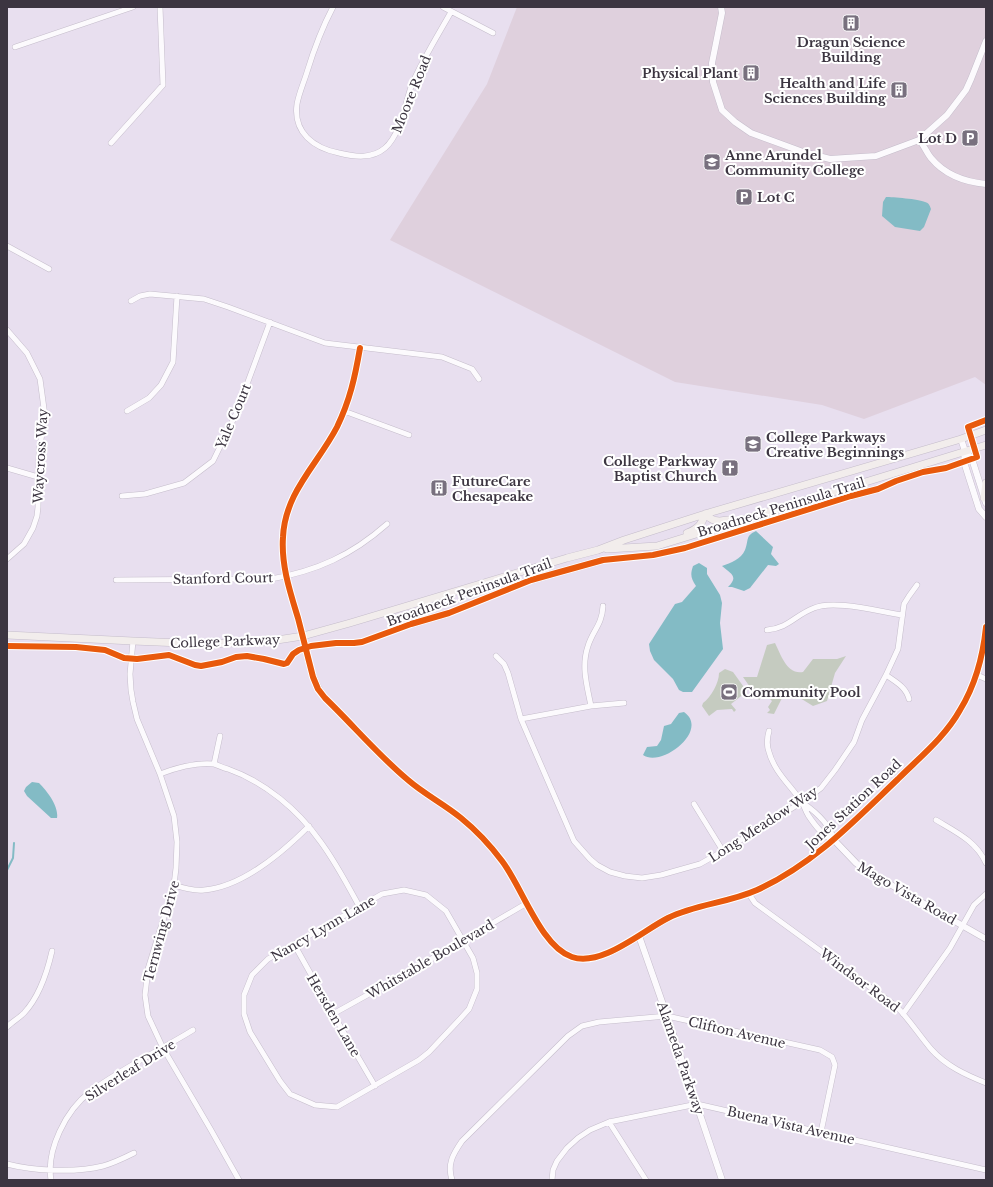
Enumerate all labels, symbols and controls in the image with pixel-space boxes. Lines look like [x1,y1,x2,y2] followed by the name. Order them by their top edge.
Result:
[841,13,861,33] building icon: Dragun Science Building
[797,34,906,66] place label: Dragun Science Building
[388,52,435,136] street label: Moore Road
[741,63,761,83] building icon: Physical Plant
[642,65,738,82] place label: Physical Plant
[764,75,887,107] place label: Health and Life Sciences Building
[889,80,909,100] building icon: Health and Life Sciences Building
[960,128,980,148] parking icon: Lot D
[918,130,957,147] place label: Lot D
[724,147,865,179] place label: Anne Arundel Community College
[702,152,722,172] school or university icon: Anne Arundel Community College
[734,187,754,207] parking icon: Lot C
[757,189,795,206] place label: Lot C
[212,381,255,452] street label: Yale Court
[29,407,52,505] street label: Waycross Way
[766,429,904,461] place label: College Parkways Creative Beginnings
[743,434,763,454] school or university icon: College Parkways Creative Beginnings
[603,453,718,485] place label: College Parkway Baptist Church
[720,458,740,478] church icon: College Parkway Baptist Church
[452,473,534,505] place label: FutureCare Chesapeake
[695,474,867,541] street label: Broadneck Peninsula Trail
[429,478,449,498] building icon: FutureCare Chesapeake
[384,555,554,630] street label: Broadneck Peninsula Trail
[173,569,273,588] street label: Stanford Court
[170,631,281,652] street label: College Parkway
[719,682,739,702] sports icon: Community Pool
[742,684,861,701] place label: Community Pool
[800,755,905,855] street label: Jones Station Road
[705,782,822,866] street label: Long Meadow Way
[854,858,959,929] street label: Mago Vista Road
[140,879,183,984] street label: Ternwing Drive
[268,892,378,965] street label: Nancy Lynn Lane
[363,916,497,1003] street label: Whitstable Boulevard
[815,944,903,1016] street label: Windsor Road
[303,971,364,1060] street label: Hersden Lane
[653,998,708,1118] street label: Alameda Parkway
[686,1013,787,1052] street label: Clifton Avenue
[82,1036,179,1105] street label: Silverleaf Drive
[725,1103,856,1148] street label: Buena Vista Avenue

